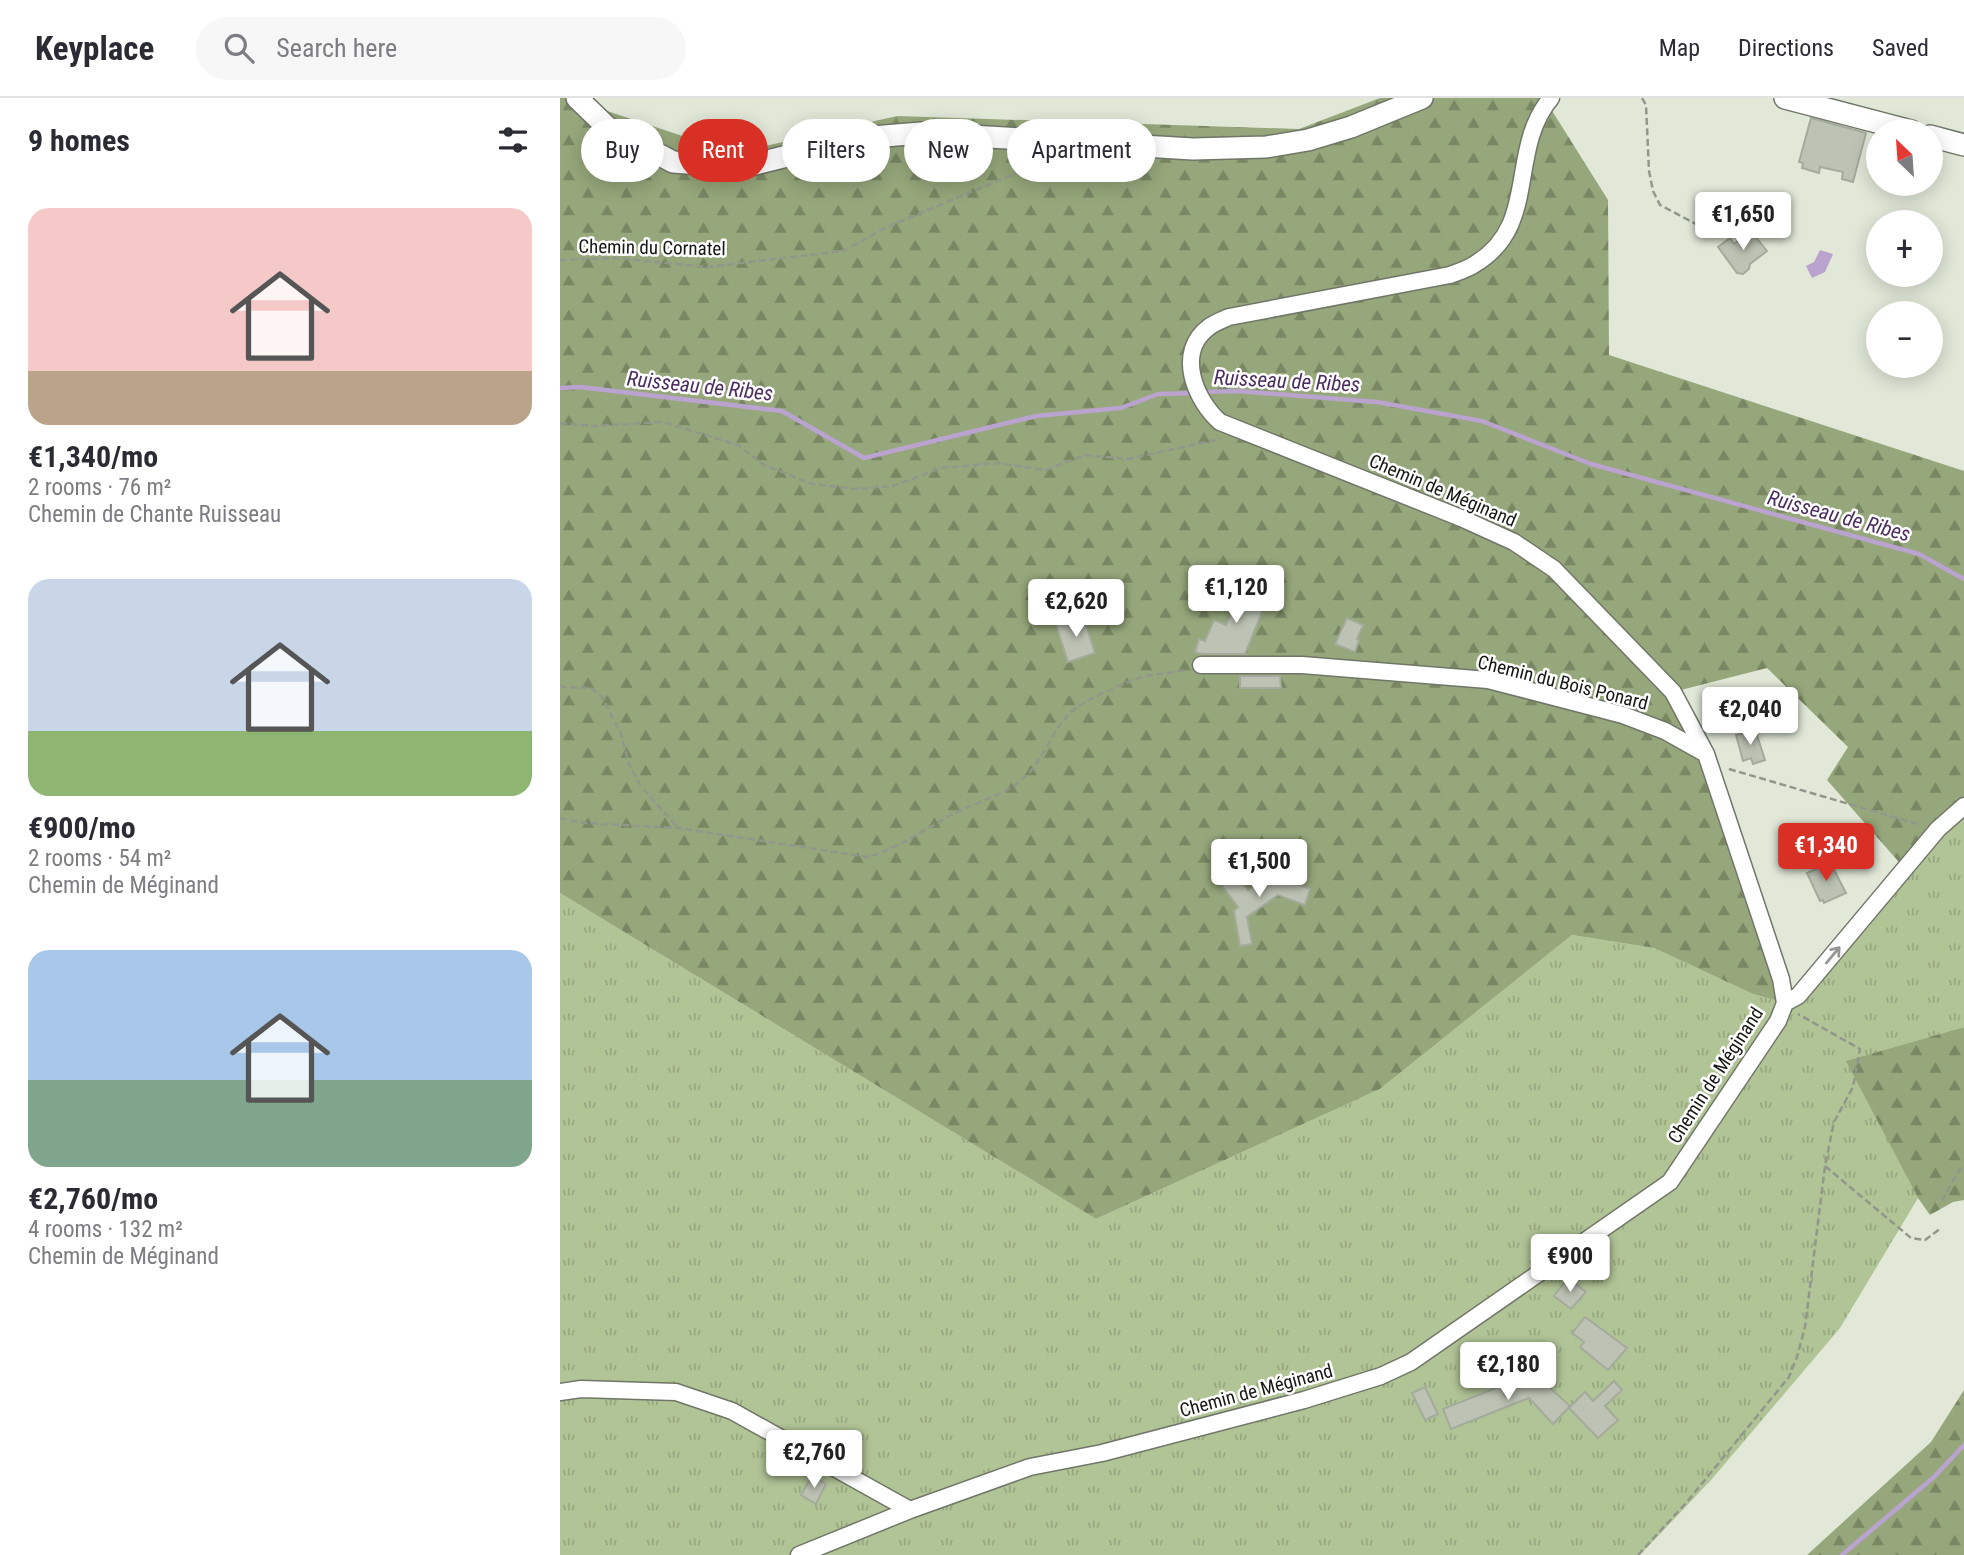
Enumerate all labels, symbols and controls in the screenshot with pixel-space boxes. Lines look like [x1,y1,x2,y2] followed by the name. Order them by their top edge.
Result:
[196,17,686,80] search box
[35,29,154,68] text: Keyplace
[220,29,258,67] icon: search
[276,33,397,63] text: Search here
[1659,34,1700,62] text: Map
[1738,34,1834,62] text: Directions
[1872,34,1929,62] text: Saved
[581,119,664,182] chip: Buy
[678,119,768,182] chip: Rent
[782,119,890,182] chip: Filters
[904,119,993,182] chip: New
[1007,119,1156,182] chip: Apartment
[1866,119,1942,196] north arrow
[1866,119,1943,378] map controls
[494,121,532,159] icon: filters
[28,123,130,158] text: 9 homes
[1686,192,1800,252] pin: €1,650
[1711,201,1775,228] text: €1,650
[1866,210,1943,287] button: +
[578,235,726,260] street label: Chemin du Cornatel
[217,253,343,379] icon: home
[1866,301,1943,378] button: −
[1213,365,1361,397] water label: Ruisseau de Ribes
[626,366,774,406] water label: Ruisseau de Ribes
[28,439,158,474] text: €1,340/mo
[1366,449,1520,532] street label: Chemin de Méginand
[28,474,171,501] text: 2 rooms · 76 m²
[1765,485,1913,547] water label: Ruisseau de Ribes
[28,501,281,528] text: Chemin de Chante Ruisseau
[1179,566,1293,625] pin: €1,120
[1204,574,1268,601] text: €1,120
[1019,580,1133,639] pin: €2,620
[1044,588,1108,615] text: €2,620
[217,624,343,750] icon: home
[1475,650,1650,715] street label: Chemin du Bois Ponard
[1693,688,1807,747] pin: €2,040
[1718,696,1782,723] text: €2,040
[28,810,136,845] text: €900/mo
[1769,824,1883,883] pin: €1,340
[1794,832,1858,859] text: €1,340
[1202,840,1316,899] pin: €1,500
[28,845,171,872] text: 2 rooms · 54 m²
[1227,848,1291,875] text: €1,500
[28,872,219,899] text: Chemin de Méginand
[1825,947,1841,965] one-way arrow
[217,995,343,1121] icon: home
[1663,1003,1768,1148] street label: Chemin de Méginand
[28,1181,158,1216] text: €2,760/mo
[28,1216,183,1243] text: 4 rooms · 132 m²
[1529,1234,1611,1294] pin: €900
[28,1243,219,1270] text: Chemin de Méginand
[1547,1243,1593,1270] text: €900
[1451,1342,1565,1402] pin: €2,180
[1476,1351,1540,1378] text: €2,180
[1177,1359,1335,1422] street label: Chemin de Méginand
[757,1430,871,1490] pin: €2,760
[782,1439,846,1466] text: €2,760

